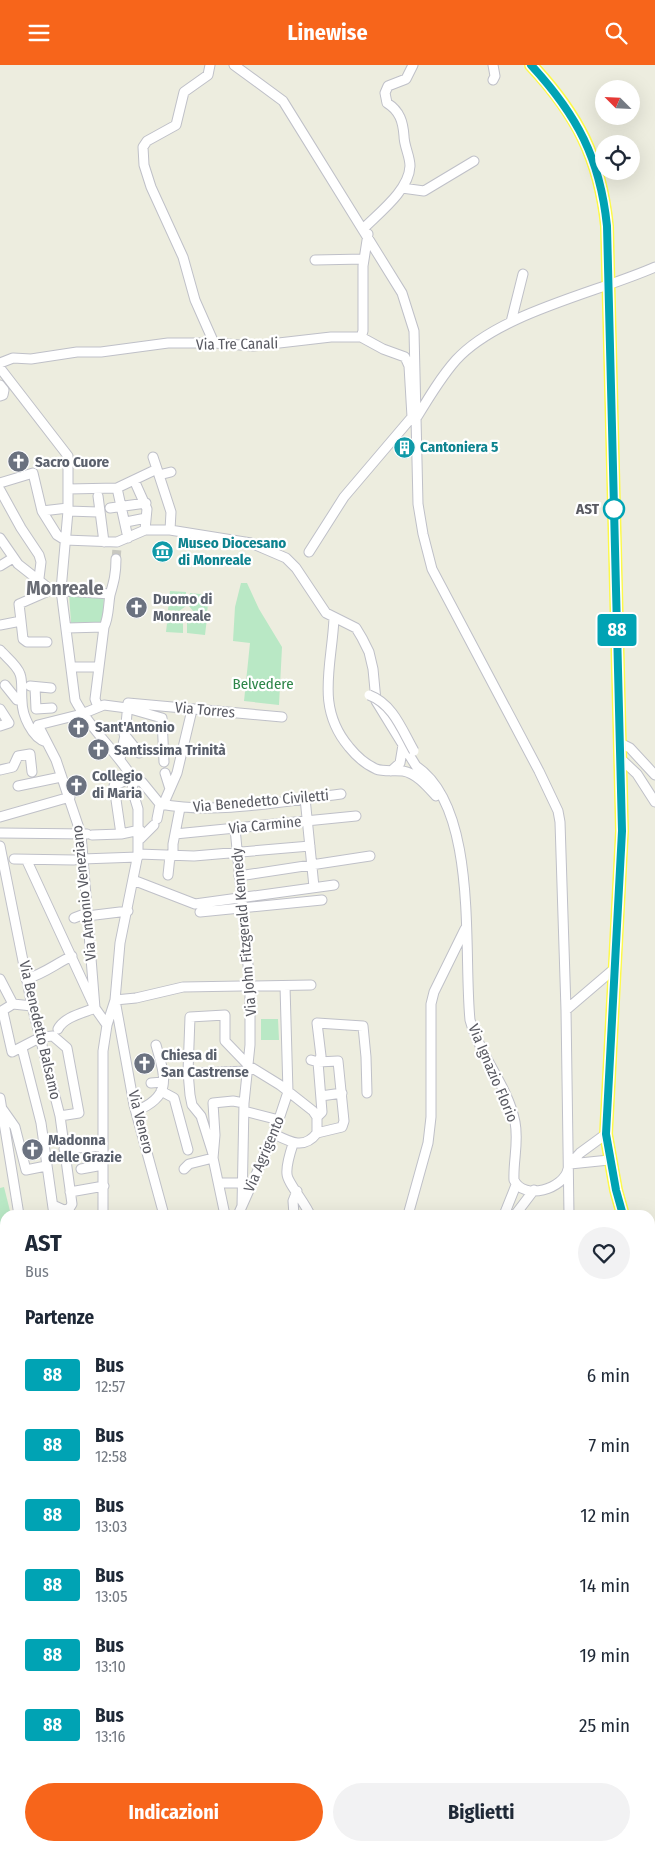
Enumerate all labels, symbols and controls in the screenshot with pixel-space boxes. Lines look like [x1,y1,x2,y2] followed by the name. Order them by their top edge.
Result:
[25,19,53,47] icon: menu
[287,19,368,46] text: Linewise
[602,19,630,47] icon: search
[595,80,640,125] north arrow
[595,80,640,180] map controls
[595,135,640,180] button: locate
[196,334,278,354] street label: Via Tre Canali
[392,435,416,459] building icon: Cantoniera 5
[420,438,498,456] place label: Cantoniera 5
[7,450,31,474] church icon: Sacro Cuore
[35,453,109,471] place label: Sacro Cuore
[603,498,625,520] marker: AST
[575,500,600,518] place label: AST
[178,534,286,569] place label: Museo Diocesano di Monreale
[150,540,174,564] museum icon: Museo Diocesano di Monreale
[26,576,104,600] district label: Monreale
[153,590,212,625] place label: Duomo di Monreale
[125,596,149,620] church icon: Duomo di Monreale
[594,614,640,646] line badge: 88
[607,619,627,641] text: 88
[232,675,294,693] park label: Belvedere
[174,698,236,722] street label: Via Torres
[67,715,91,739] church icon: Sant'Antonio
[95,718,175,736] place label: Sant'Antonio
[86,738,110,762] church icon: Santissima Trinità
[114,741,226,759] place label: Santissima Trinità
[92,767,143,802] place label: Collegio di Maria
[64,773,88,797] church icon: Collegio di Maria
[192,786,330,816] street label: Via Benedetto Civiletti
[228,812,302,838] street label: Via Carmine
[68,824,100,962] street label: Via Antonio Veneziano
[228,847,260,1017] street label: Via John Fitzgerald Kennedy
[15,959,65,1101] street label: Via Benedetto Balsamo
[464,1021,522,1125] street label: Via Ignazio Florio
[161,1046,249,1081] place label: Chiesa di San Castrense
[133,1052,157,1076] church icon: Chiesa di San Castrense
[124,1088,158,1156] street label: Via Venero
[240,1113,288,1195] street label: Via Agrigento
[48,1131,122,1166] place label: Madonna delle Grazie
[20,1137,44,1161] church icon: Madonna delle Grazie
[578,1227,630,1279] button: heart
[25,1229,62,1257] text: AST
[25,1262,49,1281] text: Bus
[25,1306,94,1329] text: Partenze
[95,1354,124,1377] text: Bus
[43,1364,62,1386] text: 88
[587,1364,630,1387] text: 6 min
[95,1377,125,1396] text: 12:57
[95,1424,124,1447] text: Bus
[43,1434,62,1456] text: 88
[588,1434,630,1457] text: 7 min
[95,1447,127,1466] text: 12:58
[95,1494,124,1517] text: Bus
[43,1504,62,1526] text: 88
[580,1504,630,1527] text: 12 min
[95,1517,127,1536] text: 13:03
[95,1564,124,1587] text: Bus
[43,1574,62,1596] text: 88
[580,1574,630,1597] text: 14 min
[95,1587,128,1606] text: 13:05
[95,1634,124,1657] text: Bus
[43,1644,62,1666] text: 88
[579,1644,630,1667] text: 19 min
[95,1657,126,1676] text: 13:10
[95,1704,124,1727] text: Bus
[43,1714,62,1736] text: 88
[579,1714,630,1737] text: 25 min
[95,1727,125,1746] text: 13:16
[25,1783,323,1841] button: Indicazioni
[333,1783,630,1841] button: Biglietti

